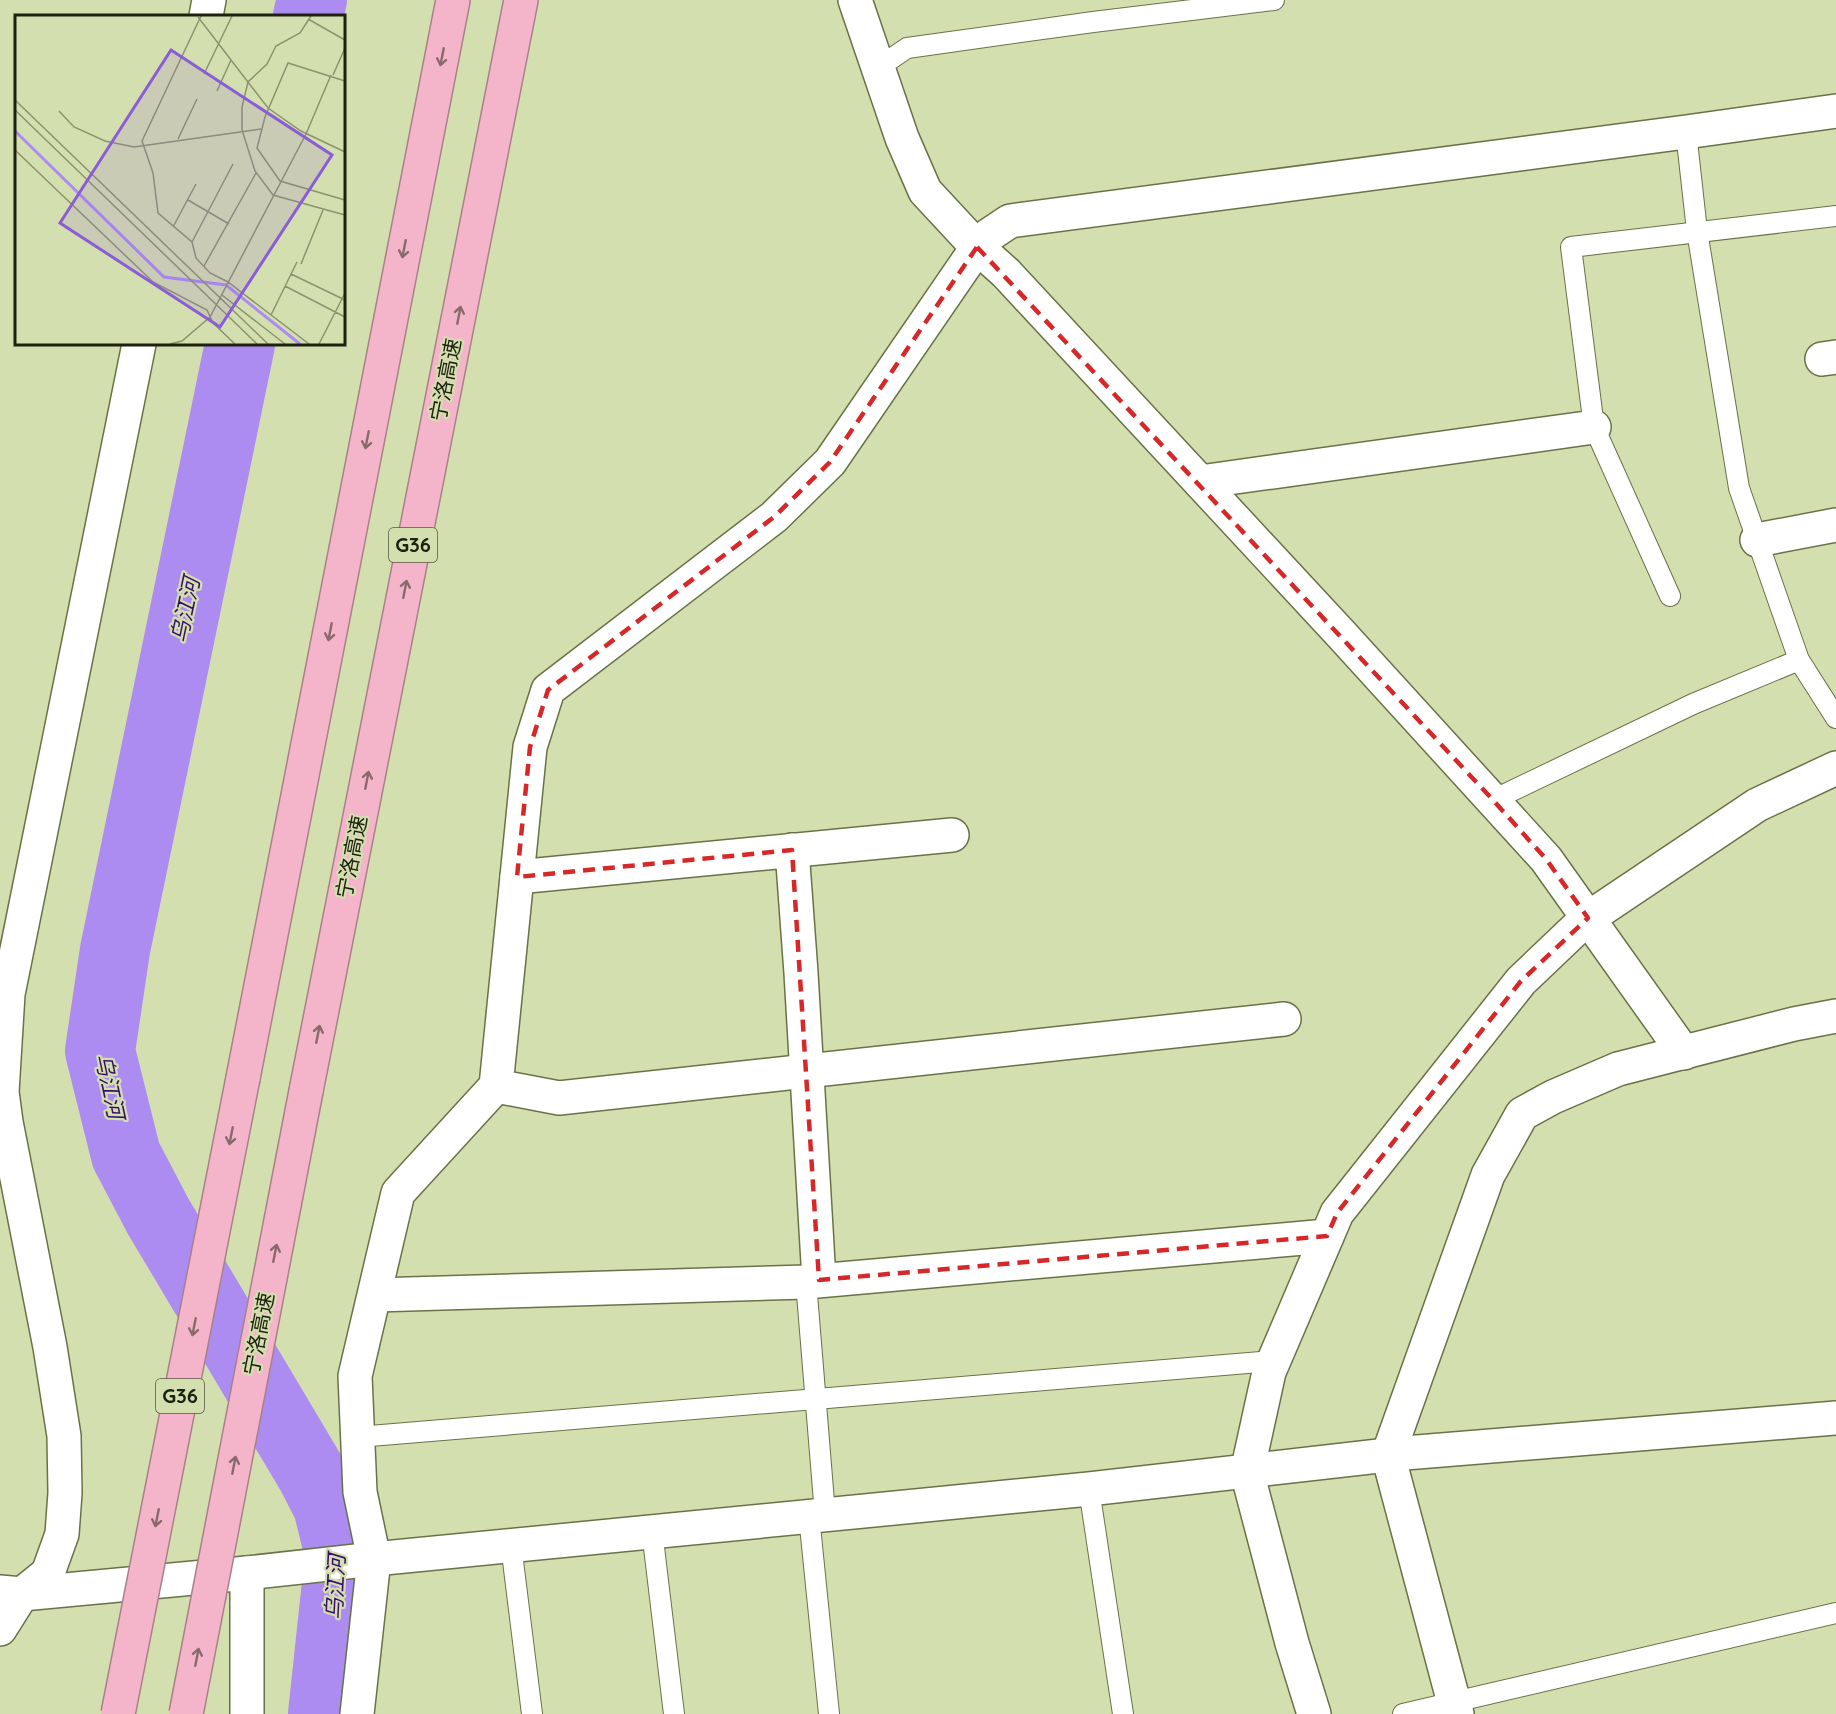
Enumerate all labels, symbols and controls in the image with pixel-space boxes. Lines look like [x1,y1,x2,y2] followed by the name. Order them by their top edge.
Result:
[15,15,345,345] inset map
[436,47,447,67] one-way arrow
[398,238,409,258] one-way arrow
[454,306,465,326] one-way arrow
[424,336,466,424] street label: 宁洛高速
[361,430,372,449] one-way arrow
[389,528,437,562] road number: G36
[164,571,206,645] water label: 乌江河
[400,580,411,599] one-way arrow
[324,621,335,641] one-way arrow
[362,771,373,791] one-way arrow
[330,813,372,901] street label: 宁洛高速
[312,1024,324,1043] one-way arrow
[89,1051,131,1125] water label: 乌江河
[225,1125,236,1145] one-way arrow
[270,1244,281,1263] one-way arrow
[237,1290,279,1378] street label: 宁洛高速
[188,1317,199,1336] one-way arrow
[156,1379,204,1413] road number: G36
[229,1456,240,1475] one-way arrow
[151,1508,162,1528] one-way arrow
[319,1549,351,1621] water label: 乌江河
[192,1647,203,1667] one-way arrow

